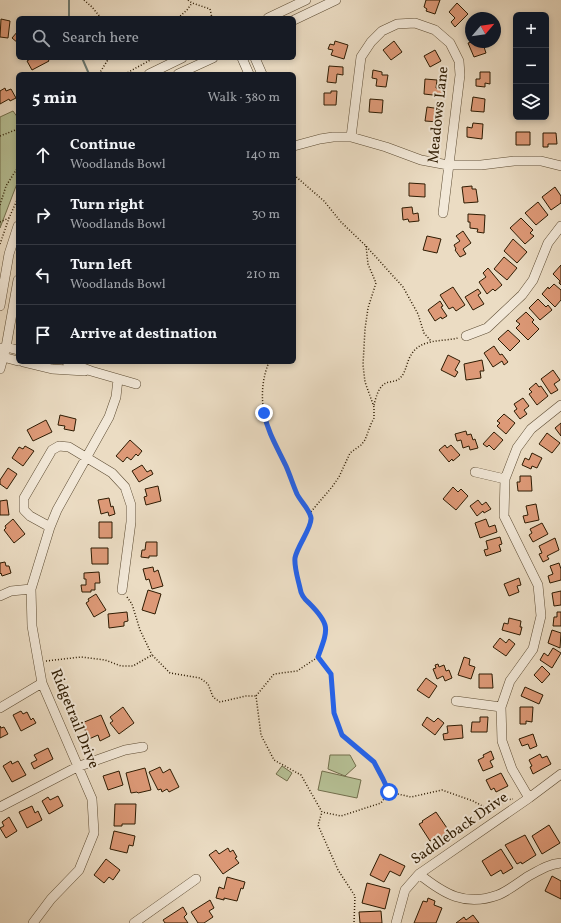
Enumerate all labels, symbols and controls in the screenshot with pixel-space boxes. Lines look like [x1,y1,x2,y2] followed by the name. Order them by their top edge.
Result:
[465,12,501,48] north arrow
[513,12,549,120] map controls
[513,12,549,48] button: +
[16,16,296,60] search box
[30,27,52,49] icon: search
[62,28,139,49] text: Search here
[513,48,549,84] button: −
[423,65,455,165] street label: Meadows Lane
[513,84,549,120] button: layers
[32,87,77,110] text: 5 min
[207,89,280,107] text: Walk · 380 m
[70,135,135,156] text: Continue
[32,144,54,166] icon: ahead
[246,146,280,164] text: 140 m
[70,156,166,174] text: Woodlands Bowl
[70,195,144,216] text: Turn right
[32,204,54,226] icon: right
[252,206,280,224] text: 30 m
[70,216,166,234] text: Woodlands Bowl
[70,255,132,276] text: Turn left
[32,264,54,286] icon: left
[246,266,280,284] text: 210 m
[70,276,166,294] text: Woodlands Bowl
[32,324,54,346] icon: arrive
[70,324,217,345] text: Arrive at destination
[255,404,273,422] route end
[44,666,104,772] street label: Ridgetrail Drive
[380,783,398,801] route start
[407,788,513,870] street label: Saddleback Drive

